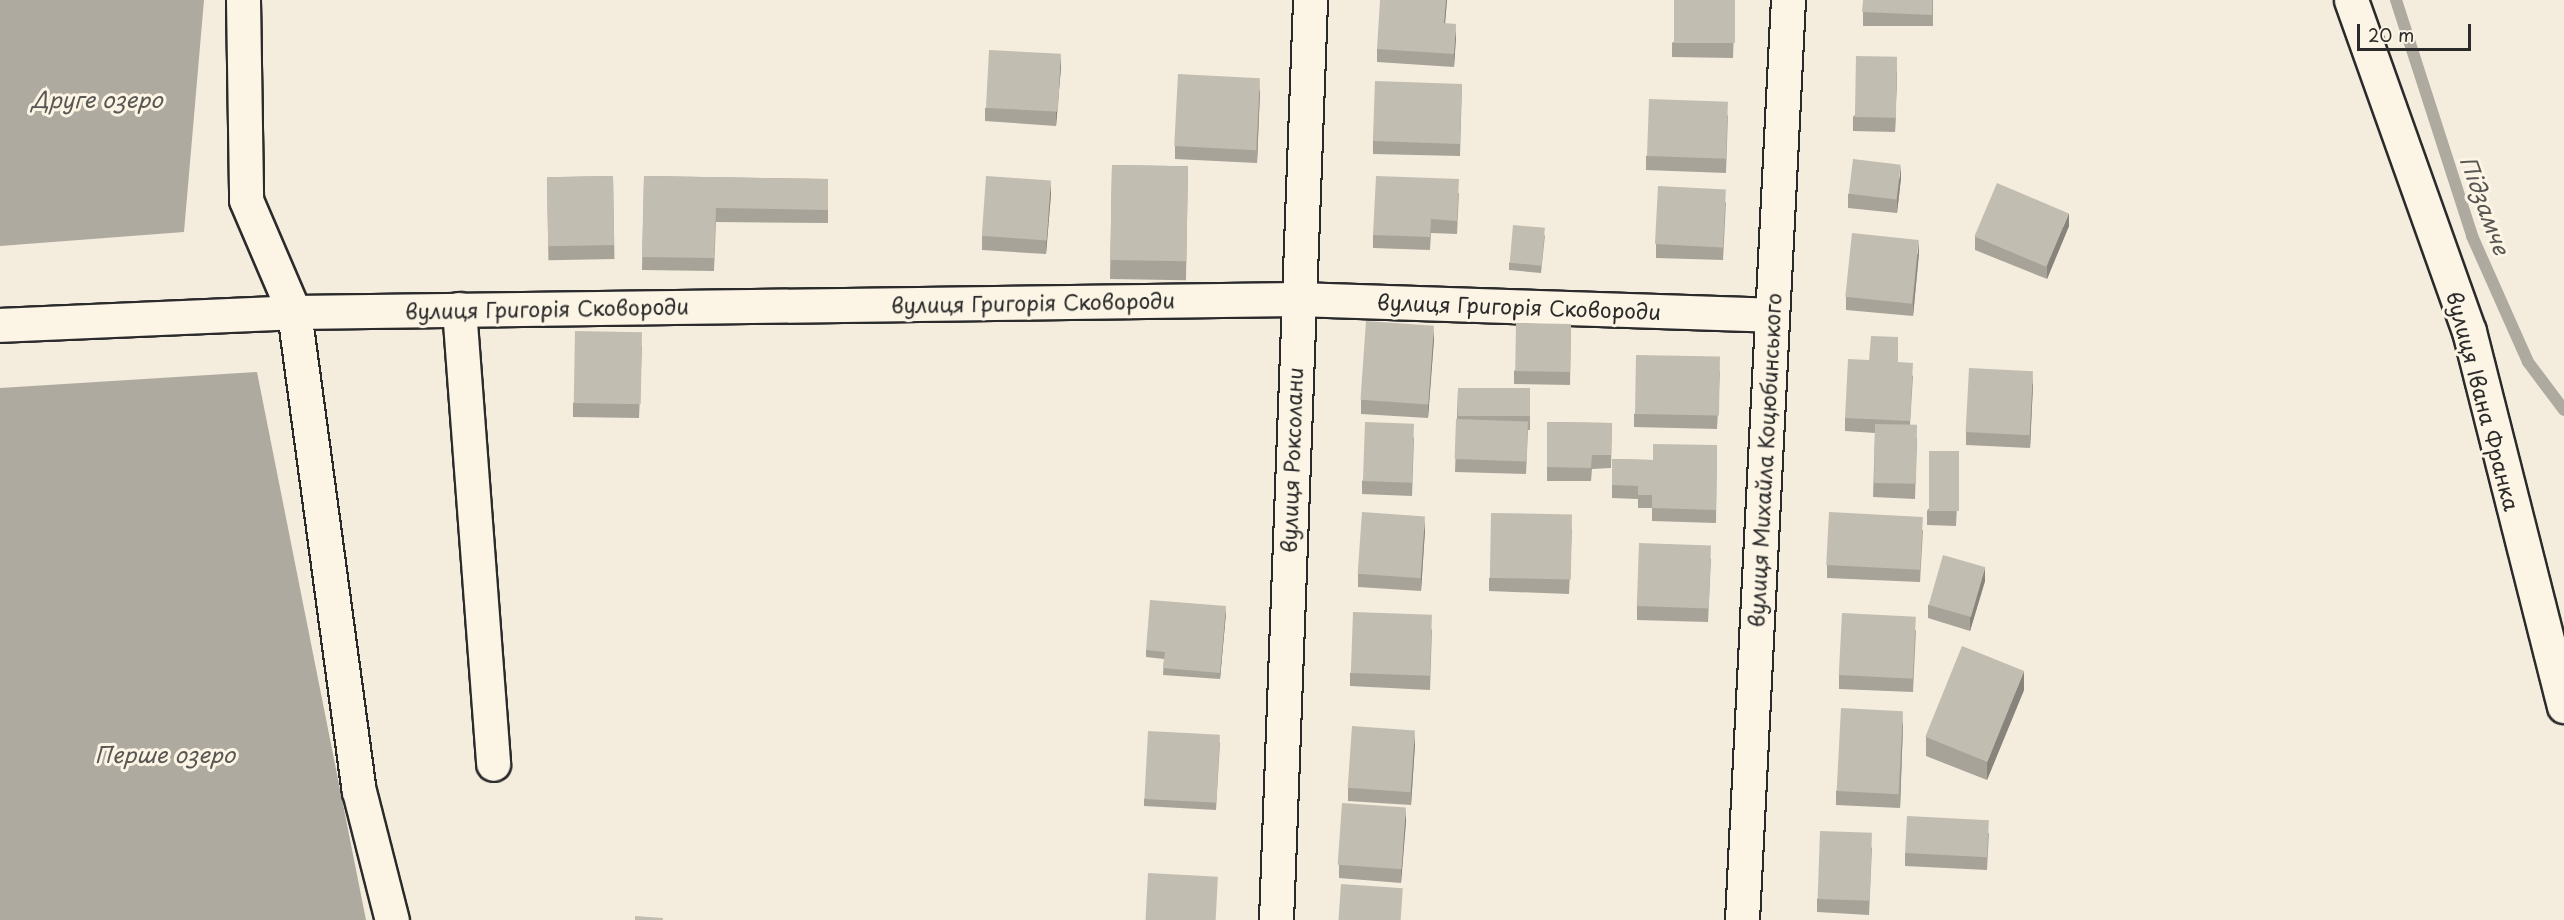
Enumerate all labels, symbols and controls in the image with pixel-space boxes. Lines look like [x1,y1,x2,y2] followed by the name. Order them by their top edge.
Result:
[2360,12,2474,50] scale bar
[2368,21,2414,48] text: 20 m
[31,86,163,112] water label: Друге озеро
[2456,152,2516,258] water label: Підзамче
[891,287,1175,317] street label: вулиця Григорія Сковороди
[1377,288,1661,324] street label: вулиця Григорія Сковороди
[2442,288,2526,514] street label: вулиця Івана Франка
[1743,291,1785,629] street label: вулиця Михайла Коцюбинського
[405,293,689,323] street label: вулиця Григорія Сковороди
[1275,366,1307,554] street label: вулиця Роксолани
[94,741,236,767] water label: Перше озеро

